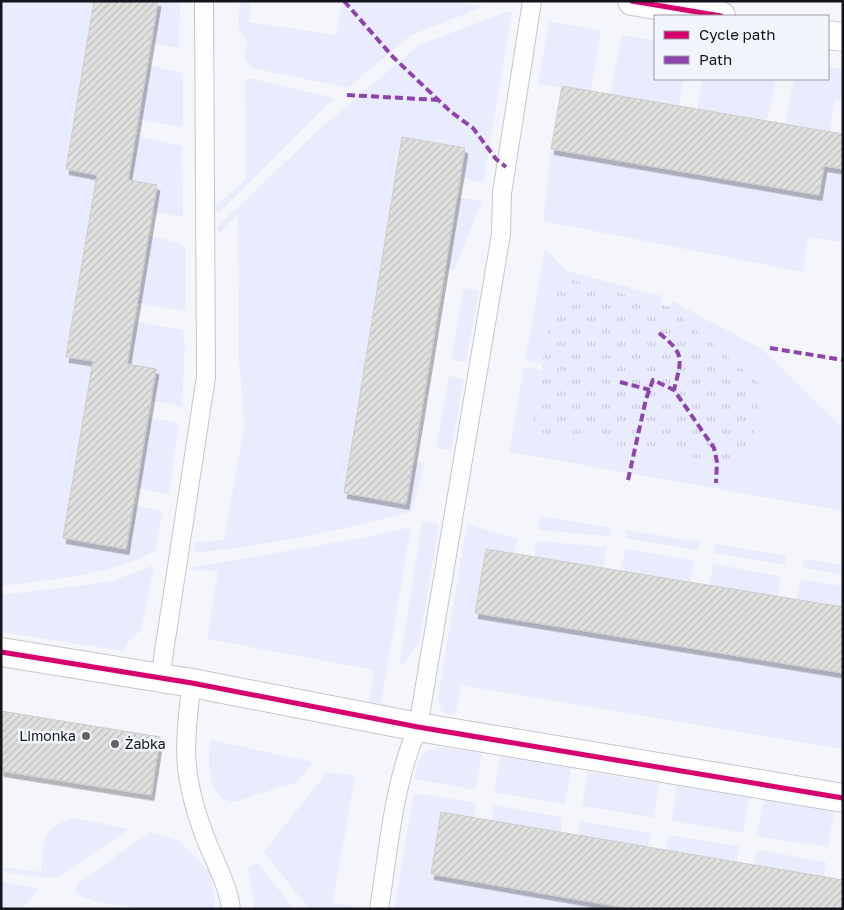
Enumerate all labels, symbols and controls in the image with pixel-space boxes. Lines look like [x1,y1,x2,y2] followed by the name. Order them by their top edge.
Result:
[654,15,829,80] legend
[699,25,775,43] text: Cycle path
[699,50,732,68] text: Path
[19,727,76,744] place label: Limonka
[80,730,92,742] marker: Limonka
[125,735,166,752] place label: Żabka
[109,738,121,750] marker: Żabka

